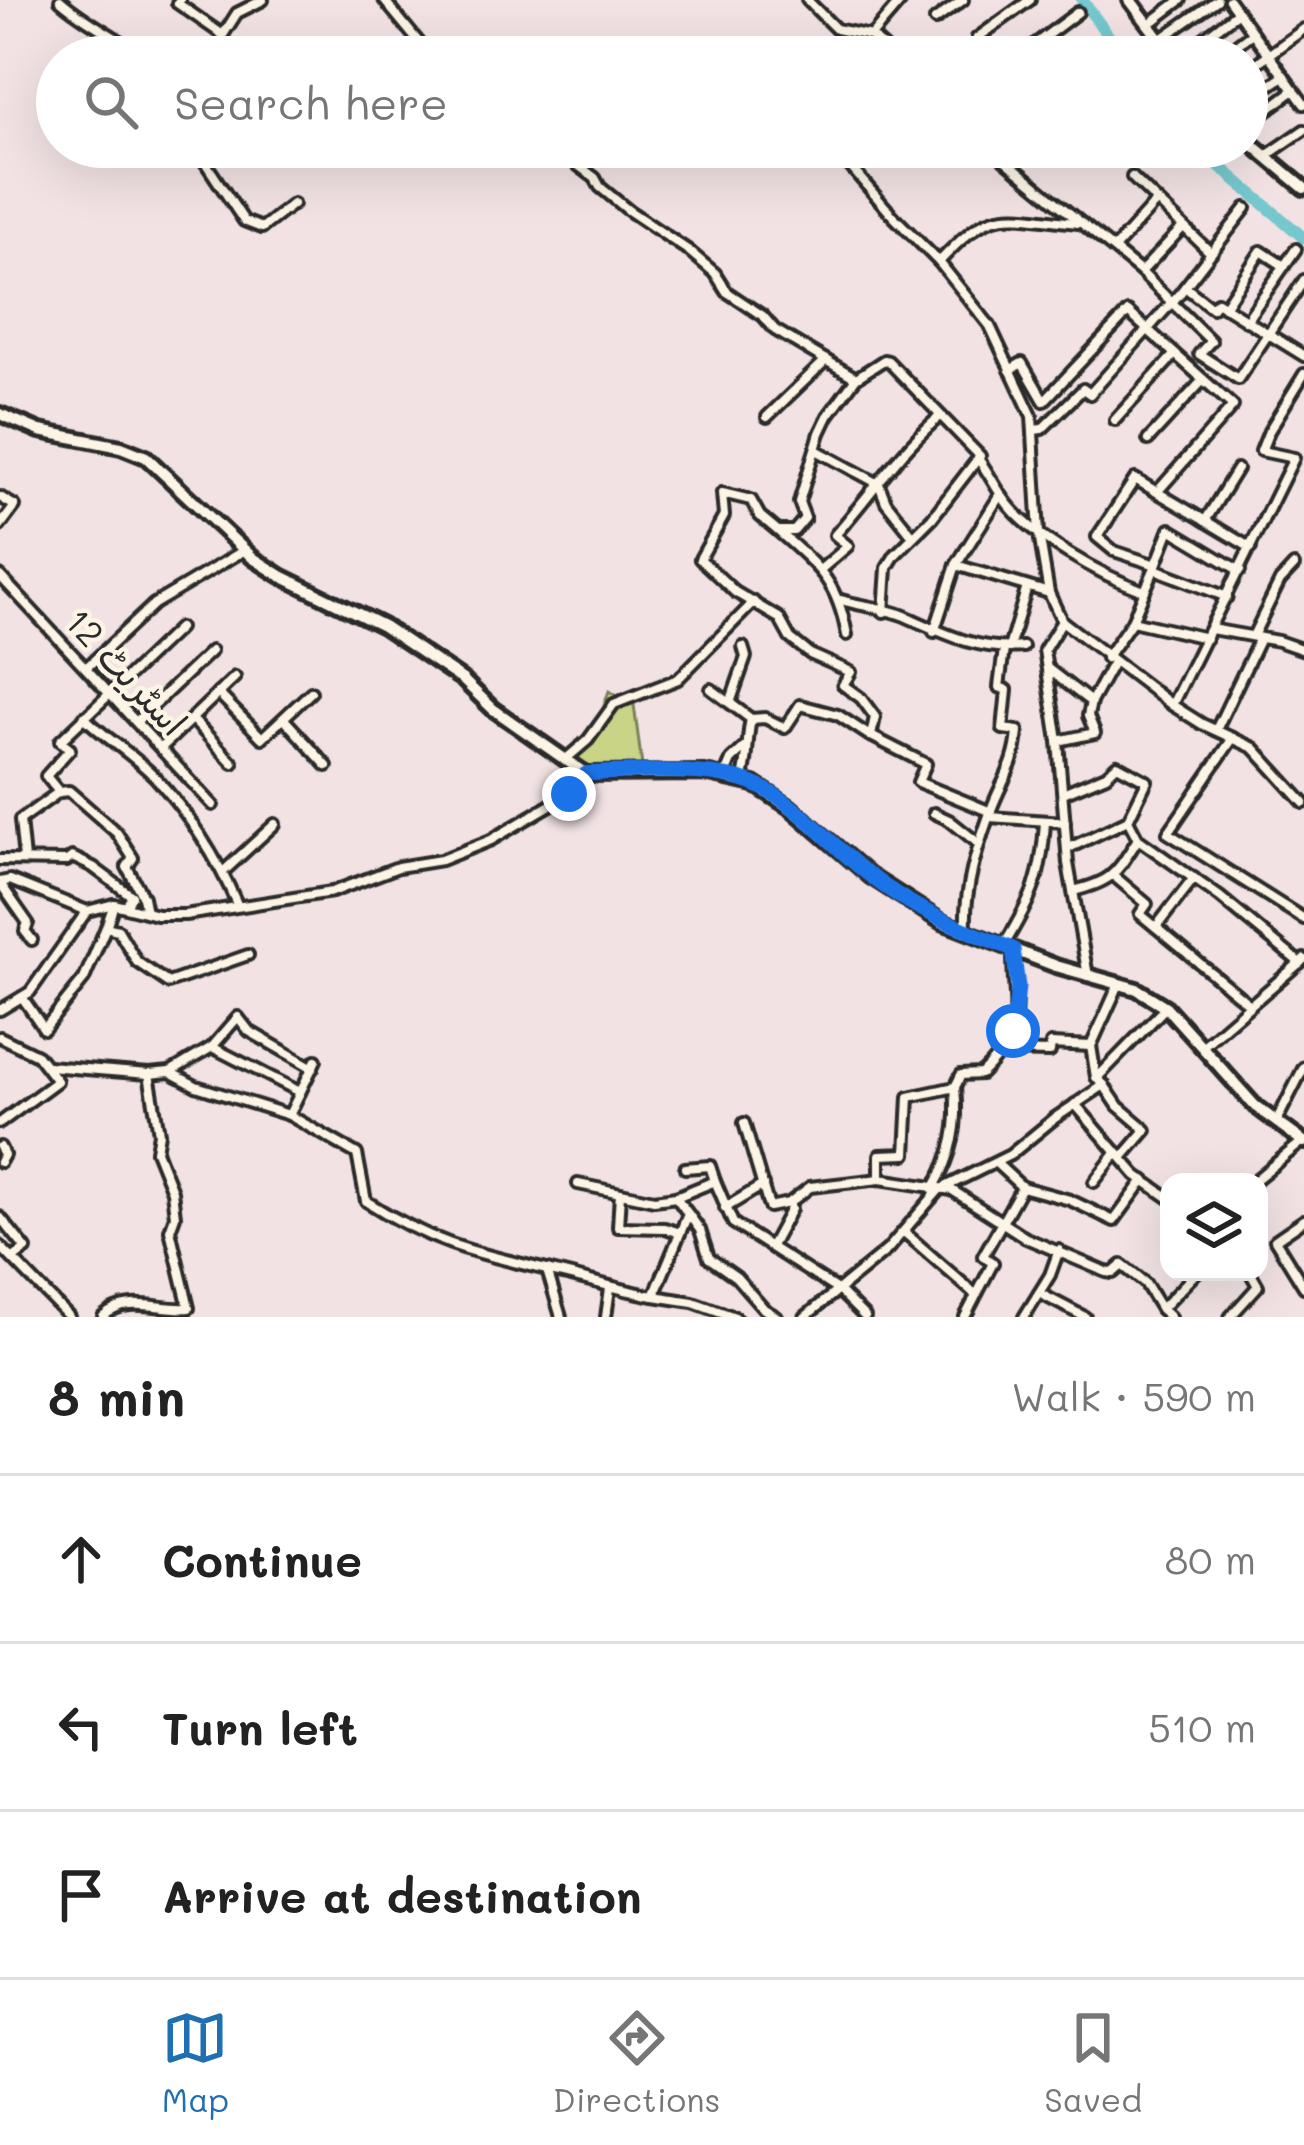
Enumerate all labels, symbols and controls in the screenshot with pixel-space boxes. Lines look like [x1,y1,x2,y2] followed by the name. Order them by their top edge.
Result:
[36,36,1268,168] search box
[78,69,144,135] icon: search
[174,73,448,131] text: Search here
[56,597,198,745] street label: اسٹریٹ 12
[542,767,596,821] route end
[986,1004,1040,1058] route start
[1160,1173,1268,1281] map controls
[1160,1173,1268,1281] button: layers
[48,1362,185,1429] text: 8 min
[1012,1370,1256,1421] text: Walk · 590 m
[48,1526,114,1592] icon: ahead
[162,1530,362,1588] text: Continue
[1165,1533,1256,1584] text: 80 m
[48,1694,114,1760] icon: left
[162,1698,358,1756] text: Turn left
[1148,1701,1256,1752] text: 510 m
[48,1862,114,1928] icon: arrive
[162,1866,642,1924] text: Arrive at destination
[162,2005,229,2120] tab: Map
[553,2005,720,2120] tab: Directions
[1044,2005,1142,2120] tab: Saved

